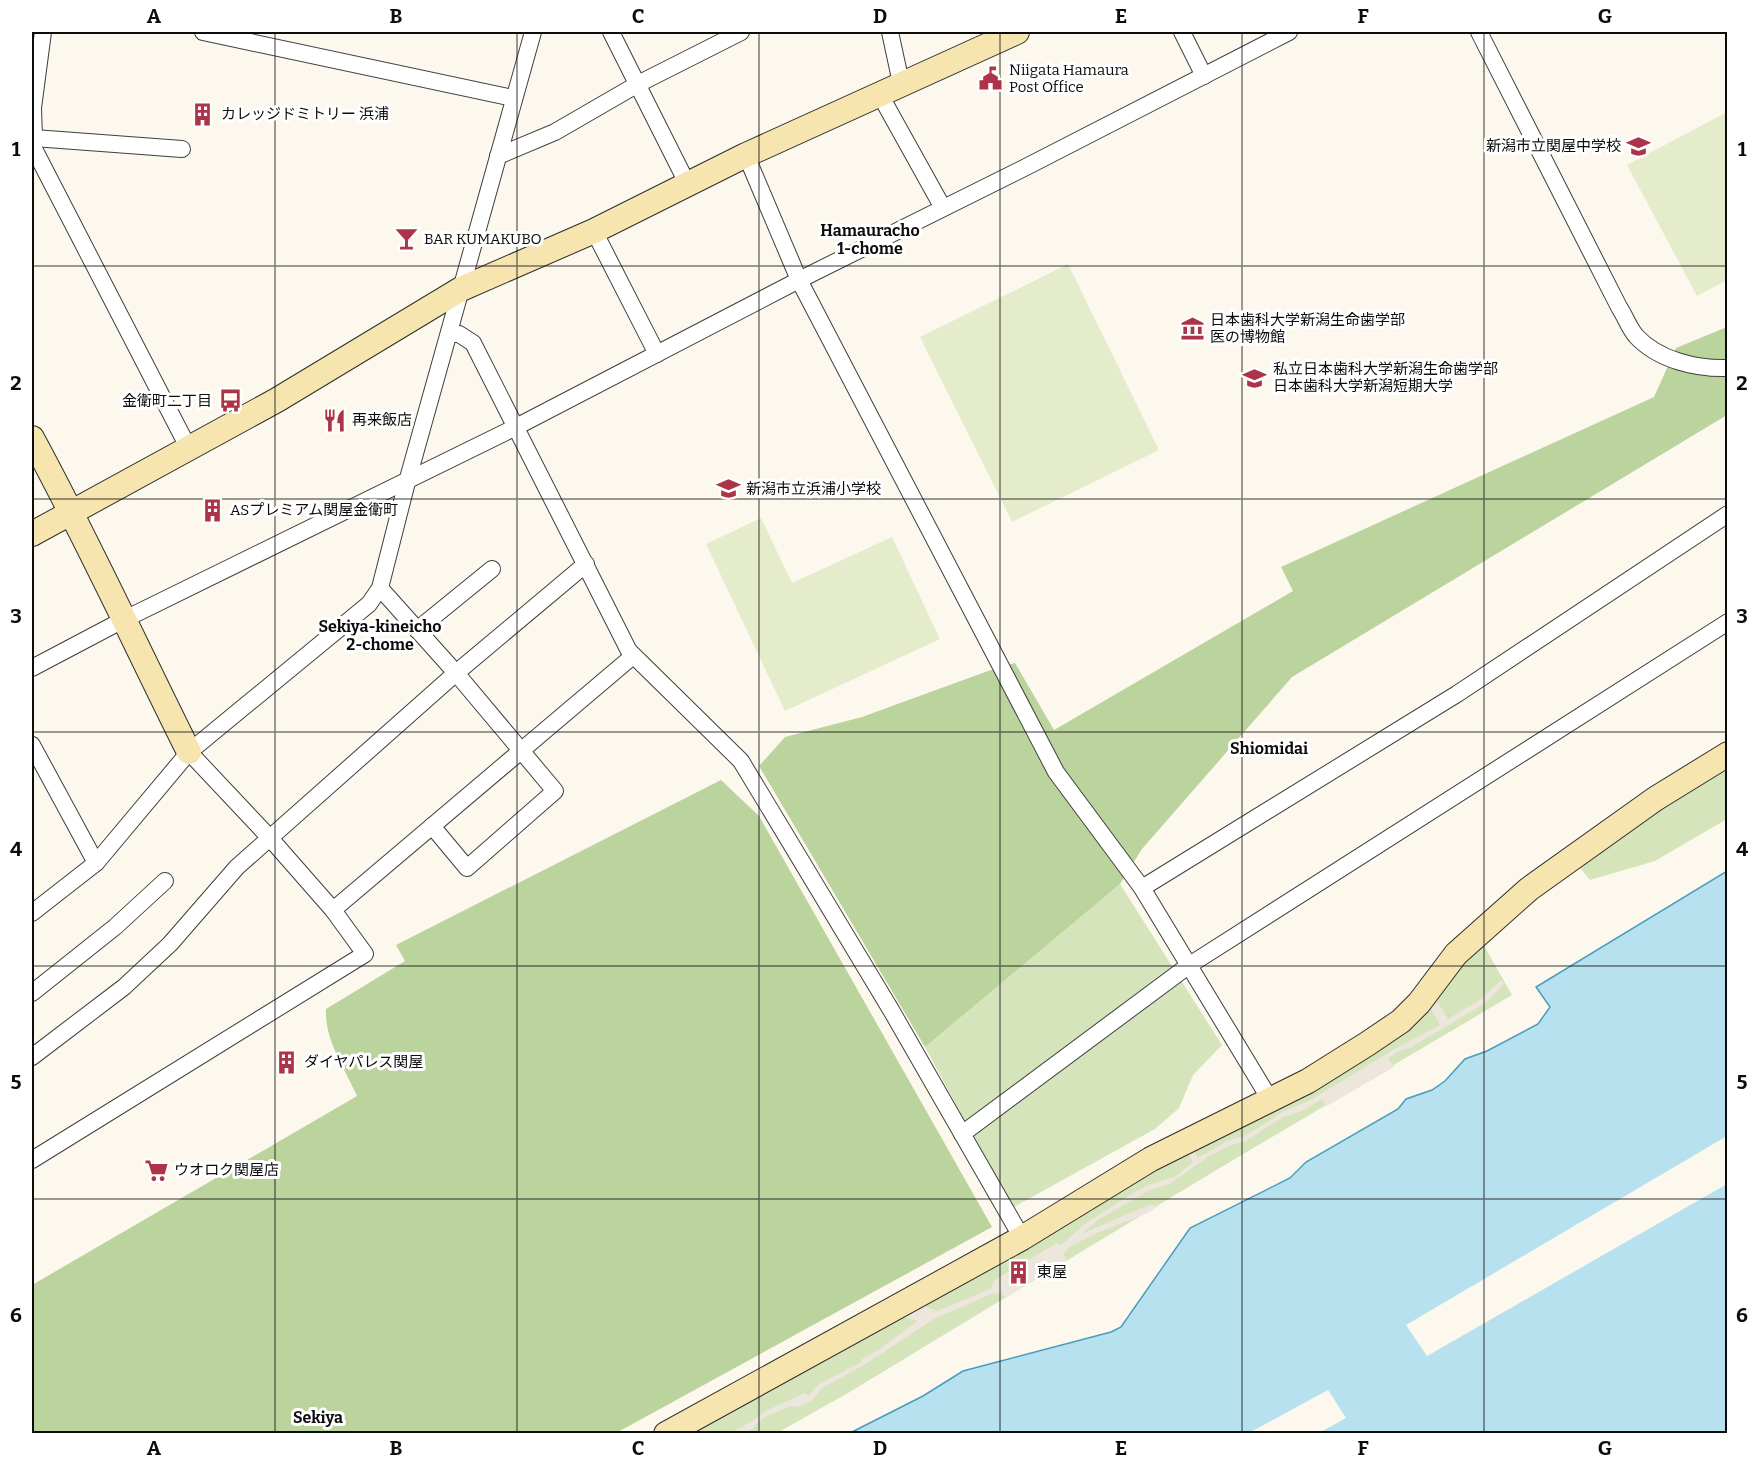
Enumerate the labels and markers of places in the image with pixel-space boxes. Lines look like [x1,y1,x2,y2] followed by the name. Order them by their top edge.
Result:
[1009,61,1129,96] place label: Niigata Hamaura Post Office
[978,66,1004,92] public building icon: Niigata Hamaura Post Office
[190,101,216,127] building icon: カレッジドミトリー 浜浦
[221,105,389,123] place label: カレッジドミトリー 浜浦
[1626,133,1652,159] school or university icon: 新潟市立関屋中学校
[1486,137,1621,155] place label: 新潟市立関屋中学校
[393,226,419,252] bar icon: BAR KUMAKUBO
[424,230,542,248] place label: BAR KUMAKUBO
[1210,311,1405,346] place label: 日本歯科大学新潟生命歯学部 医の博物館
[1179,316,1205,342] museum icon: 日本歯科大学新潟生命歯学部 医の博物館
[1273,360,1498,395] place label: 私立日本歯科大学新潟生命歯学部 日本歯科大学新潟短期大学
[1242,365,1268,391] school or university icon: 私立日本歯科大学新潟生命歯学部 日本歯科大学新潟短期大学
[217,388,243,414] bus stop icon: 金衛町二丁目
[122,392,212,410] place label: 金衛町二丁目
[321,407,347,433] restaurant icon: 再来飯店
[352,411,412,429] place label: 再来飯店
[715,476,741,502] school or university icon: 新潟市立浜浦小学校
[746,480,881,498] place label: 新潟市立浜浦小学校
[199,497,225,523] building icon: ASプレミアム関屋金衛町
[230,501,398,519] place label: ASプレミアム関屋金衛町
[273,1049,299,1075] building icon: ダイヤパレス関屋
[304,1053,423,1071] place label: ダイヤパレス関屋
[143,1157,169,1183] supermarket icon: ウオロク関屋店
[174,1161,279,1179] place label: ウオロク関屋店
[1006,1259,1032,1285] building icon: 東屋
[1037,1263,1067,1281] place label: 東屋

